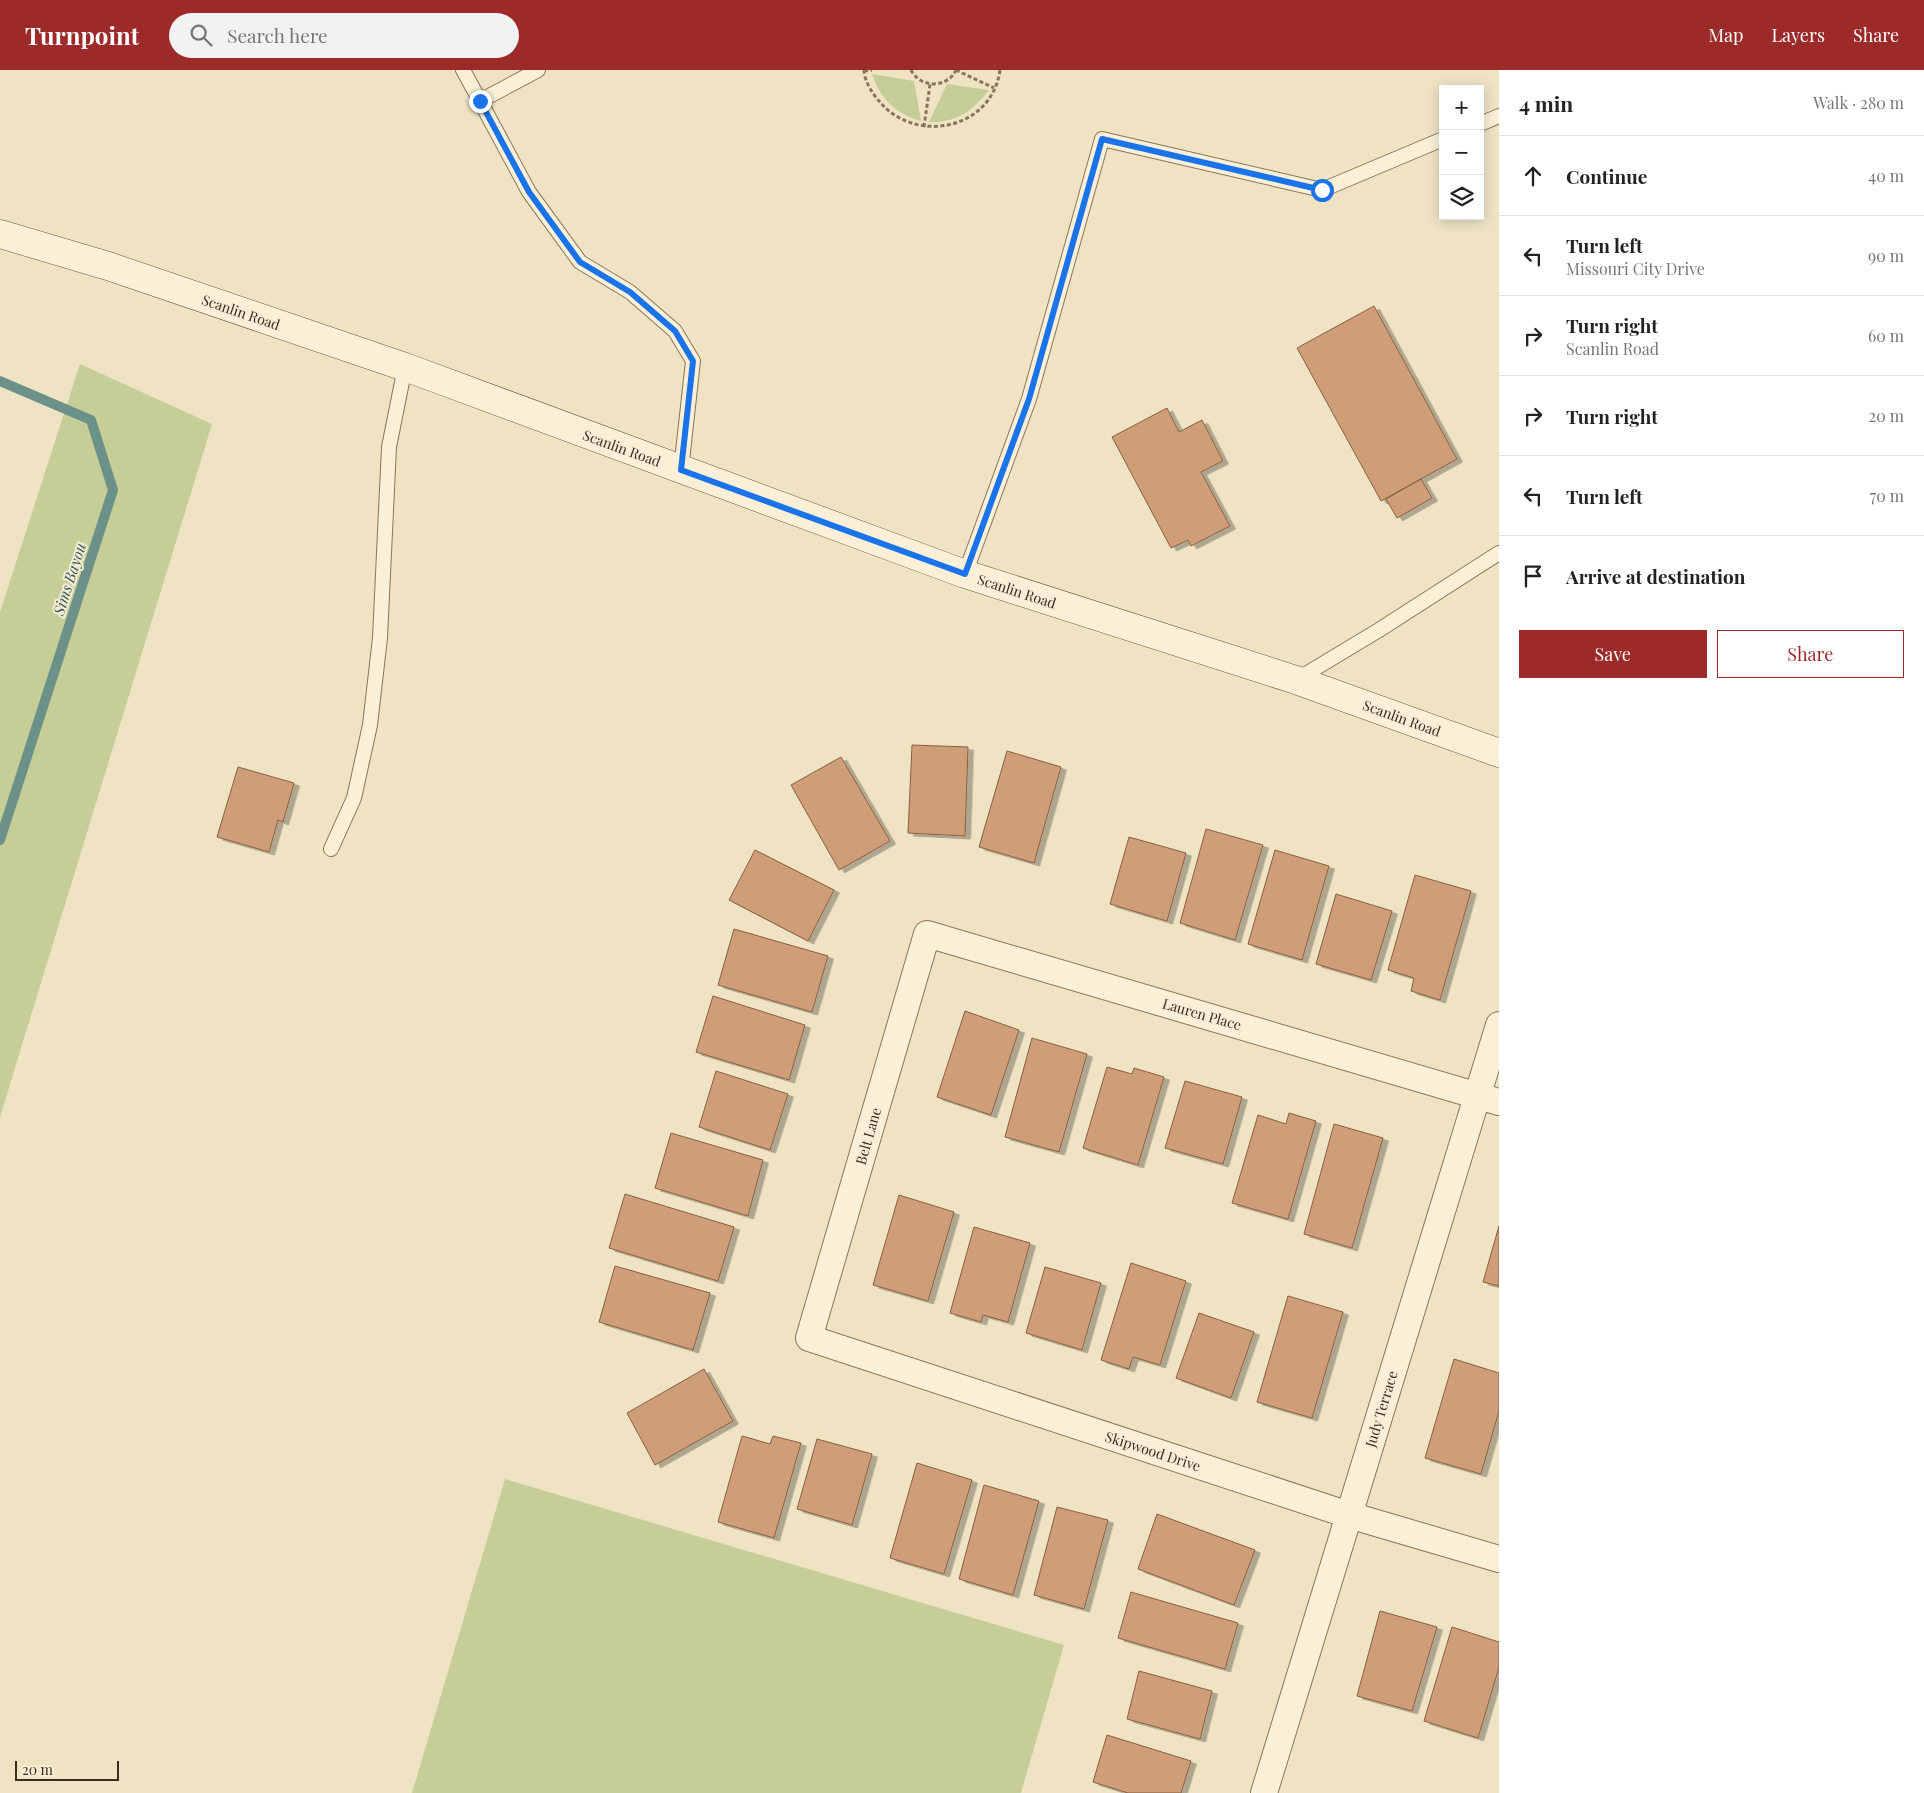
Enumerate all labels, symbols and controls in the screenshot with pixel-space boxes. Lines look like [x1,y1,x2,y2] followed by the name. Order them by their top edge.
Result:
[169,13,519,58] search box
[25,19,139,51] text: Turnpoint
[187,21,215,49] icon: search
[227,22,328,48] text: Search here
[1708,23,1743,47] text: Map
[1771,23,1825,47] text: Layers
[1853,23,1899,47] text: Share
[1439,85,1484,220] map controls
[1439,85,1484,130] button: +
[1519,89,1573,117] text: 4 min
[469,90,492,113] route end
[1813,92,1904,113] text: Walk · 280 m
[1439,130,1484,175] button: −
[1519,162,1547,190] icon: ahead
[1566,163,1647,189] text: Continue
[1868,165,1904,186] text: 40 m
[1439,175,1484,220] button: layers
[1311,179,1334,202] route start
[1566,232,1643,258] text: Turn left
[1519,242,1547,270] icon: left
[1868,245,1904,266] text: 90 m
[1566,258,1705,279] text: Missouri City Drive
[199,290,283,334] street label: Scanlin Road
[1566,312,1658,338] text: Turn right
[1519,322,1547,350] icon: right
[1868,325,1904,346] text: 60 m
[1566,338,1659,359] text: Scanlin Road
[1519,402,1547,430] icon: right
[1566,403,1658,429] text: Turn right
[1869,405,1904,426] text: 20 m
[580,425,664,471] street label: Scanlin Road
[1519,482,1547,510] icon: left
[1566,483,1643,509] text: Turn left
[1870,485,1904,506] text: 70 m
[48,540,90,619] water label: Sims Bayou
[1519,562,1547,590] icon: arrive
[1566,563,1746,589] text: Arrive at destination
[975,569,1059,613] street label: Scanlin Road
[1519,630,1707,678] button: Save
[1717,630,1904,678] button: Share
[1360,695,1444,741] street label: Scanlin Road
[1160,994,1244,1034] street label: Lauren Place
[851,1105,885,1167] street label: Belt Lane
[1360,1368,1402,1451] street label: Judy Terrace
[1103,1427,1203,1475] street label: Skipwood Drive
[15,1758,119,1781] scale bar
[22,1760,53,1779] text: 20 m

